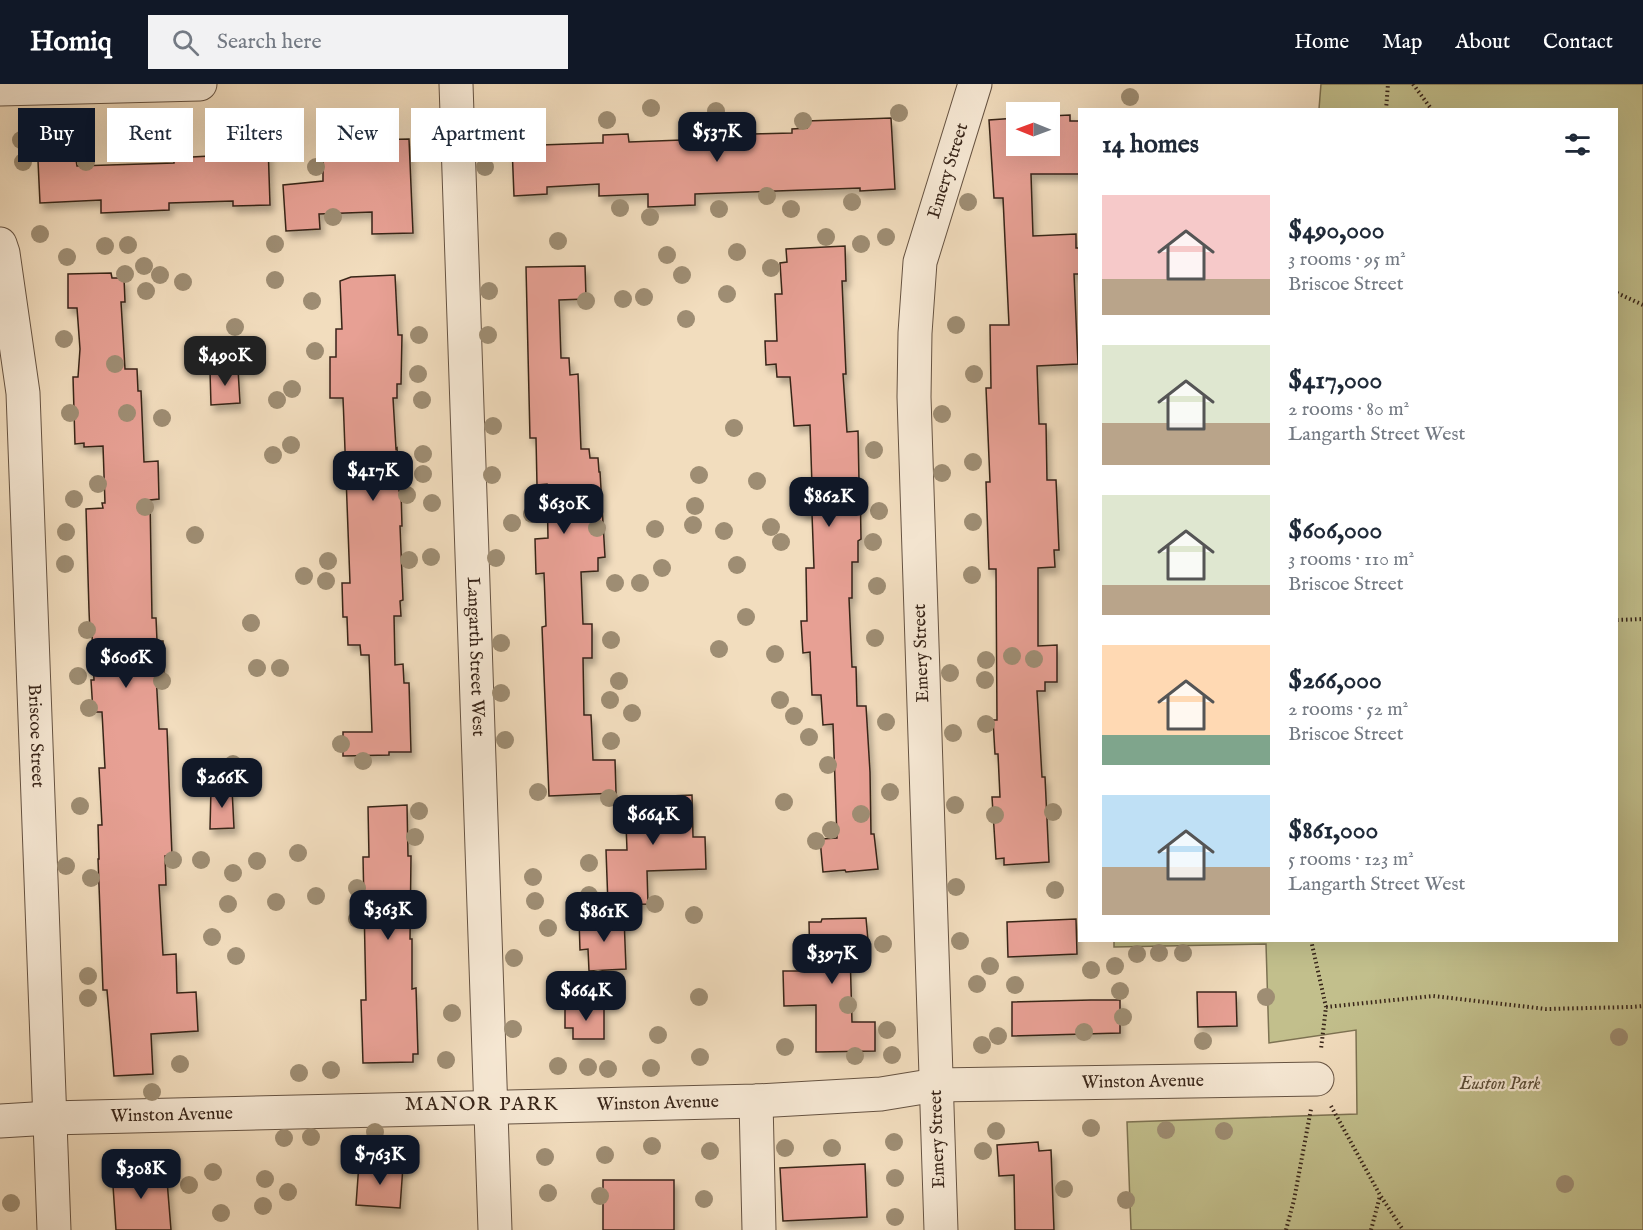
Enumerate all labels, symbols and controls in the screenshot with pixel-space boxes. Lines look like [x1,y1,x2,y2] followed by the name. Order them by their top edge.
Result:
[148,15,568,69] search box
[30,25,112,60] text: Homiq
[169,26,202,59] icon: search
[217,28,322,56] text: Search here
[1294,29,1349,56] text: Home
[1382,29,1422,56] text: Map
[1455,29,1510,56] text: About
[1543,29,1613,56] text: Contact
[1006,102,1060,156] north arrow
[1006,102,1060,156] map controls
[18,108,95,162] chip: Buy
[107,108,193,162] chip: Rent
[205,108,304,162] chip: Filters
[316,108,399,162] chip: New
[411,108,546,162] chip: Apartment
[675,112,759,163] pin: $537K
[692,119,742,144] text: $537K
[923,120,974,221] street label: Emery Street
[1102,128,1199,161] text: 14 homes
[1561,128,1594,161] icon: filters
[1288,214,1385,247] text: $490,000
[1150,219,1222,291] icon: home
[1288,247,1406,272] text: 3 rooms · 95 m²
[1288,272,1404,297] text: Briscoe Street
[183,336,267,387] pin: $490K
[198,343,252,368] text: $490K
[1288,364,1382,397] text: $417,000
[1150,369,1222,441] icon: home
[1288,397,1409,422] text: 2 rooms · 80 m²
[1288,422,1465,447] text: Langarth Street West
[331,451,415,502] pin: $417K
[347,458,399,483] text: $417K
[787,477,871,528] pin: $862K
[522,484,606,535] pin: $630K
[803,484,855,509] text: $862K
[538,491,590,516] text: $630K
[1288,514,1382,547] text: $606,000
[1150,519,1222,591] icon: home
[1288,547,1414,572] text: 3 rooms · 110 m²
[1288,572,1404,597] text: Briscoe Street
[461,576,490,737] street label: Langarth Street West
[909,603,935,703] street label: Emery Street
[84,638,168,689] pin: $606K
[100,645,152,670] text: $606K
[1288,664,1382,697] text: $266,000
[1150,669,1222,741] icon: home
[22,683,49,788] street label: Briscoe Street
[1288,697,1408,722] text: 2 rooms · 52 m²
[1288,722,1404,747] text: Briscoe Street
[180,758,264,809] pin: $266K
[196,765,248,790] text: $266K
[611,795,695,846] pin: $664K
[627,802,679,827] text: $664K
[1288,814,1378,847] text: $861,000
[1150,819,1222,891] icon: home
[1288,847,1414,872] text: 5 rooms · 123 m²
[1288,872,1465,897] text: Langarth Street West
[346,890,430,941] pin: $363K
[562,892,646,943] pin: $861K
[364,897,412,922] text: $363K
[579,899,629,924] text: $861K
[790,934,874,985] pin: $397K
[806,941,858,966] text: $397K
[544,971,628,1022] pin: $664K
[560,978,612,1003] text: $664K
[1081,1069,1204,1094] street label: Winston Avenue
[1458,1073,1541,1096] park label: Euston Park
[925,1089,951,1189] street label: Emery Street
[596,1090,719,1116] street label: Winston Avenue
[405,1092,559,1117] district label: MANOR PARK
[110,1102,233,1128] street label: Winston Avenue
[338,1135,422,1186] pin: $763K
[355,1142,405,1167] text: $763K
[99,1149,183,1200] pin: $308K
[116,1156,166,1181] text: $308K

